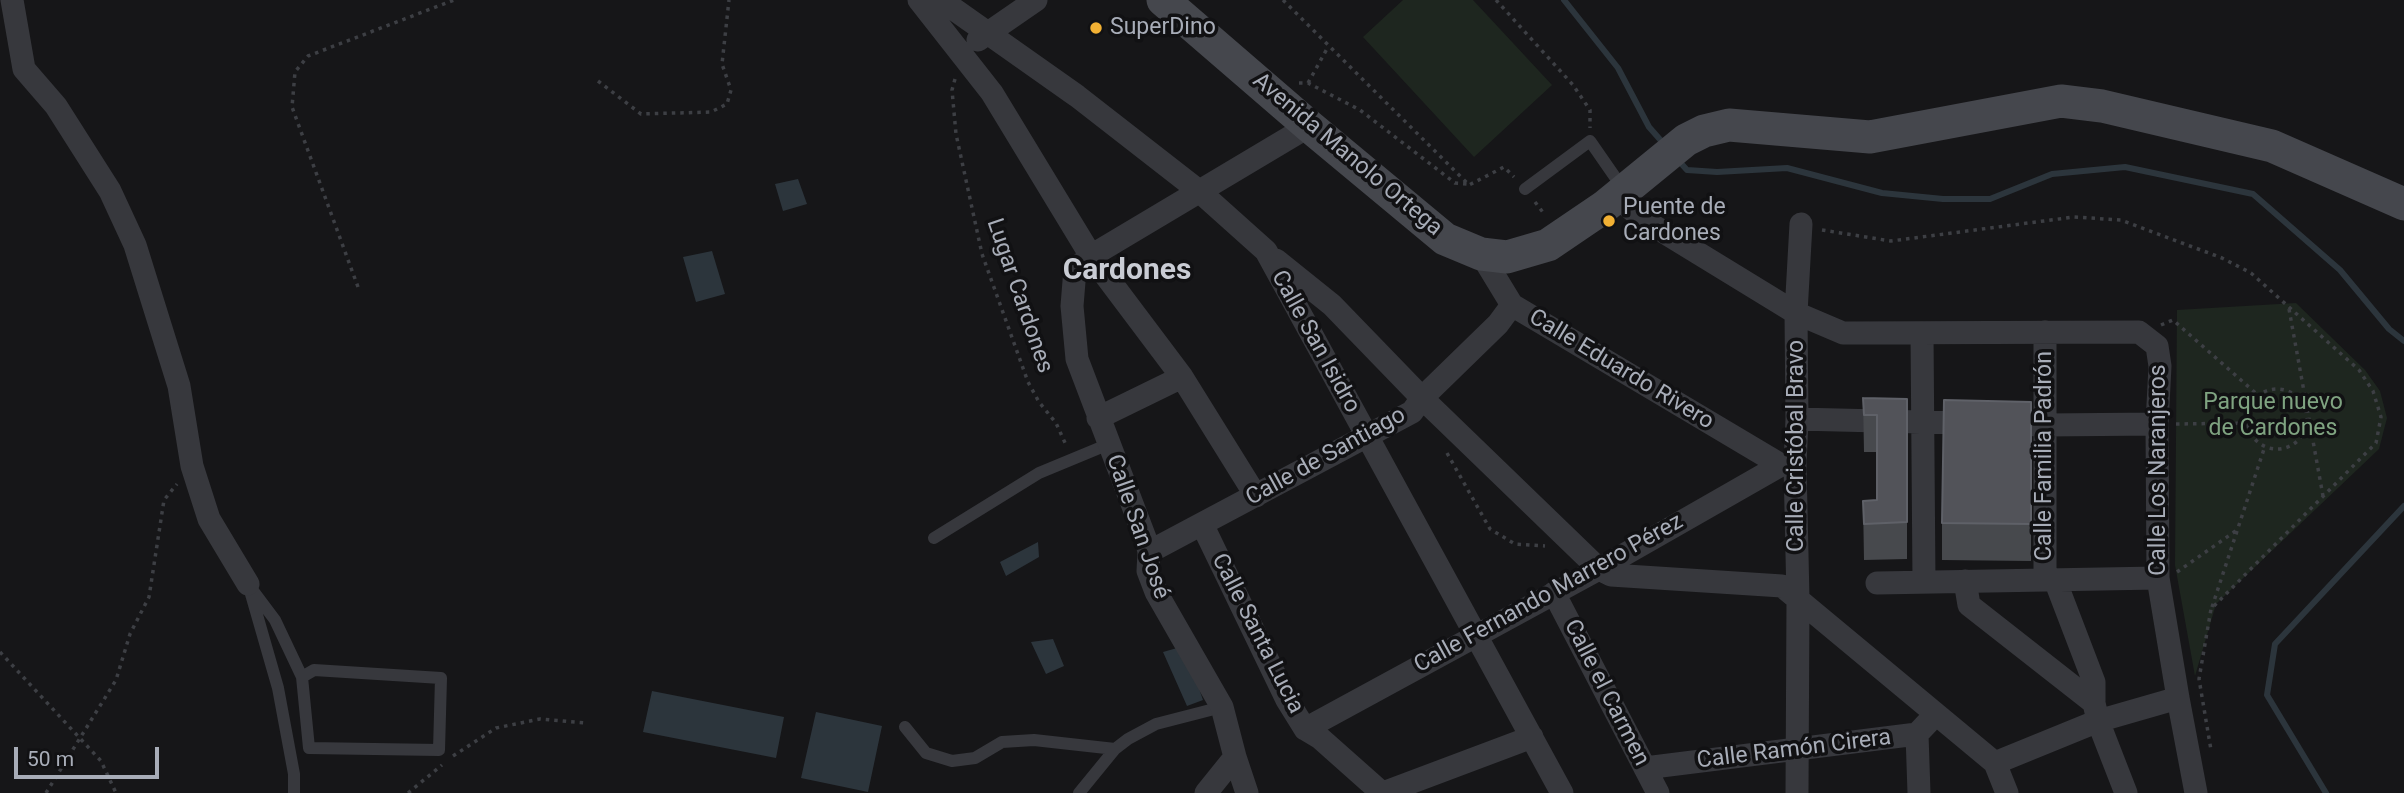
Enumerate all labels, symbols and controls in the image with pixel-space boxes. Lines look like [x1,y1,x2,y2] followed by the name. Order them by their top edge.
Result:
[1110,14,1216,42] place label: SuperDino
[1088,20,1104,36] marker: SuperDino
[1246,68,1448,242] street label: Avenida Manolo Ortega
[1623,194,1726,248] place label: Puente de Cardones
[1601,213,1617,229] marker: Puente de Cardones
[980,215,1058,377] street label: Lugar Cardones
[1063,253,1191,289] district label: Cardones
[1265,266,1365,418] street label: Calle San Isidro
[1524,304,1718,436] street label: Calle Eduardo Rivero
[1783,340,1811,552] street label: Calle Cristóbal Bravo
[2031,351,2059,561] street label: Calle Familia Padrón
[2145,364,2173,576] street label: Calle Los Naranjeros
[2203,389,2343,443] park label: Parque nuevo de Cardones
[1241,402,1411,512] street label: Calle de Santiago
[1099,451,1175,603] street label: Calle San José
[1410,508,1688,680] street label: Calle Fernando Marrero Pérez
[1205,549,1309,719] street label: Calle Santa Lucia
[1557,615,1655,771] street label: Calle el Carmen
[1695,724,1893,776] street label: Calle Ramón Cirera
[18,734,163,778] scale bar
[27,747,74,771] text: 50 m

